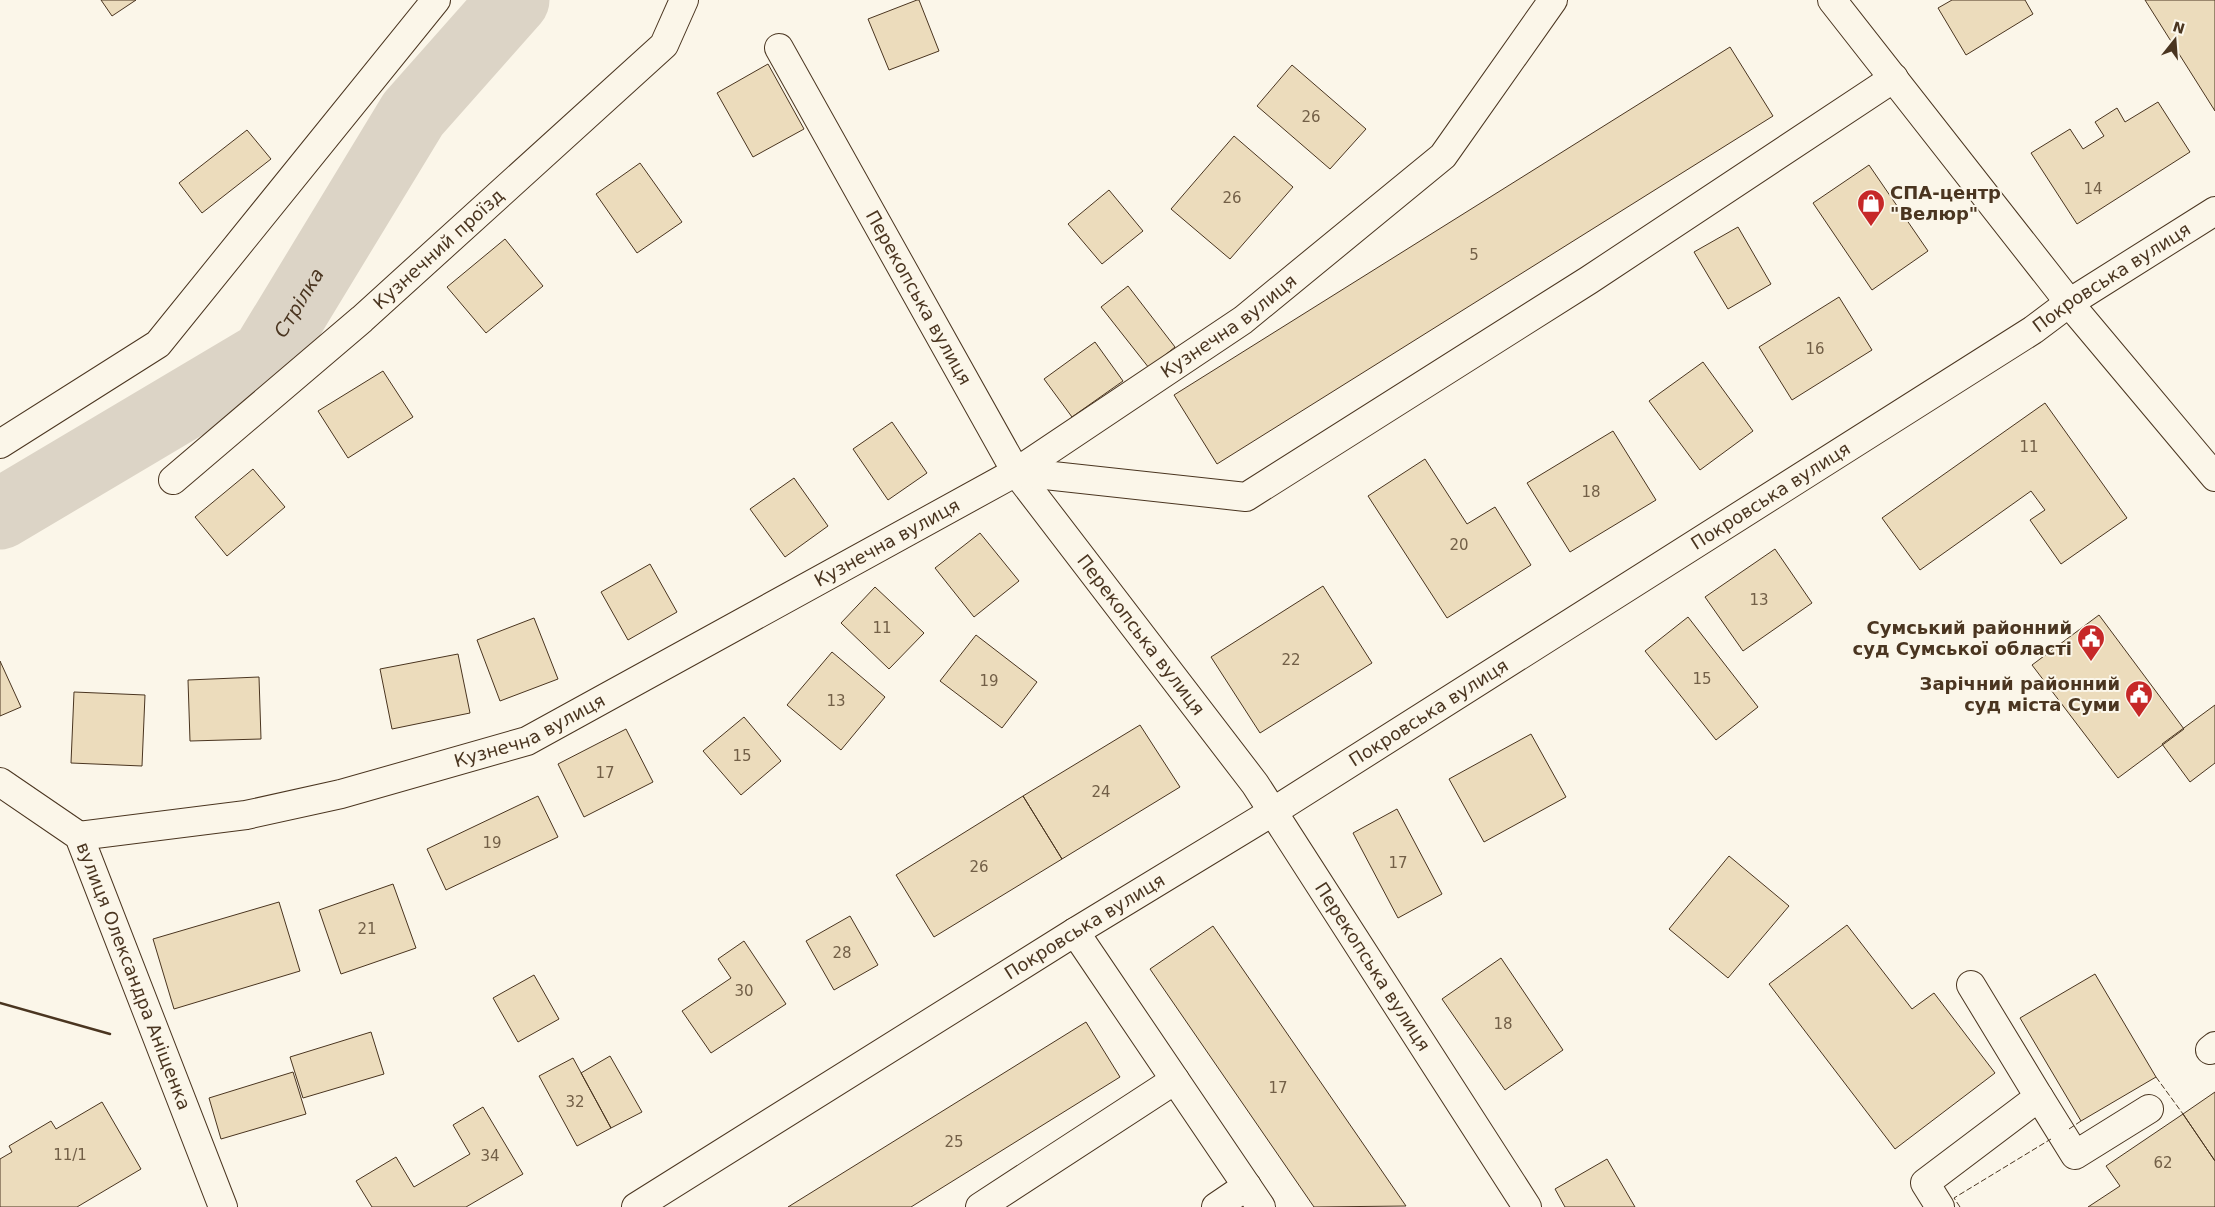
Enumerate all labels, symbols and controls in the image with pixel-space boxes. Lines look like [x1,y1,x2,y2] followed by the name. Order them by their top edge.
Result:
[2150,15,2200,65] north arrow
[2171,18,2187,37] text: N
[1301,108,1321,126] house number: 26
[2083,180,2103,198] house number: 14
[1890,182,2001,224] place label: СПА-центр "Велюр"
[369,184,508,313] street label: Кузнечний проїзд
[1856,188,1886,227] shop icon: СПА-центр "Велюр"
[1222,189,1242,207] house number: 26
[862,206,976,388] street label: Перекопська вулиця
[2028,218,2194,337] street label: Покровська вулиця
[1469,246,1479,264] house number: 5
[269,264,328,341] water label: Стрілка
[1157,270,1300,382] street label: Кузнечна вулиця
[1805,340,1825,358] house number: 16
[1687,438,1854,554] street label: Покровська вулиця
[2019,438,2039,456] house number: 11
[1581,483,1601,501] house number: 18
[811,494,963,591] street label: Кузнечна вулиця
[1449,536,1469,554] house number: 20
[1073,550,1209,719] street label: Перекопська вулиця
[1749,591,1769,609] house number: 13
[1853,617,2072,659] place label: Сумський районний суд Сумської області
[872,619,892,637] house number: 11
[2076,623,2106,662] public building icon: Сумський районний суд Сумської області
[1281,651,1301,669] house number: 22
[1345,654,1512,771] street label: Покровська вулиця
[1692,670,1712,688] house number: 15
[979,672,999,690] house number: 19
[1920,673,2120,715] place label: Зарічний районний суд міста Суми
[2124,679,2154,718] public building icon: Зарічний районний суд міста Суми
[452,689,608,771] street label: Кузнечна вулиця
[826,692,846,710] house number: 13
[732,747,752,765] house number: 15
[595,764,615,782] house number: 17
[1091,783,1111,801] house number: 24
[482,834,502,852] house number: 19
[72,839,195,1113] street label: вулиця Олександра Аніщенка
[1388,854,1408,872] house number: 17
[969,858,989,876] house number: 26
[1000,869,1168,984] street label: Покровська вулиця
[1311,878,1435,1055] street label: Перекопська вулиця
[357,920,377,938] house number: 21
[832,944,852,962] house number: 28
[734,982,754,1000] house number: 30
[1493,1015,1513,1033] house number: 18
[1268,1079,1288,1097] house number: 17
[565,1093,585,1111] house number: 32
[944,1133,964,1151] house number: 25
[53,1146,87,1164] house number: 11/1
[480,1147,500,1165] house number: 34
[2153,1154,2173,1172] house number: 62

